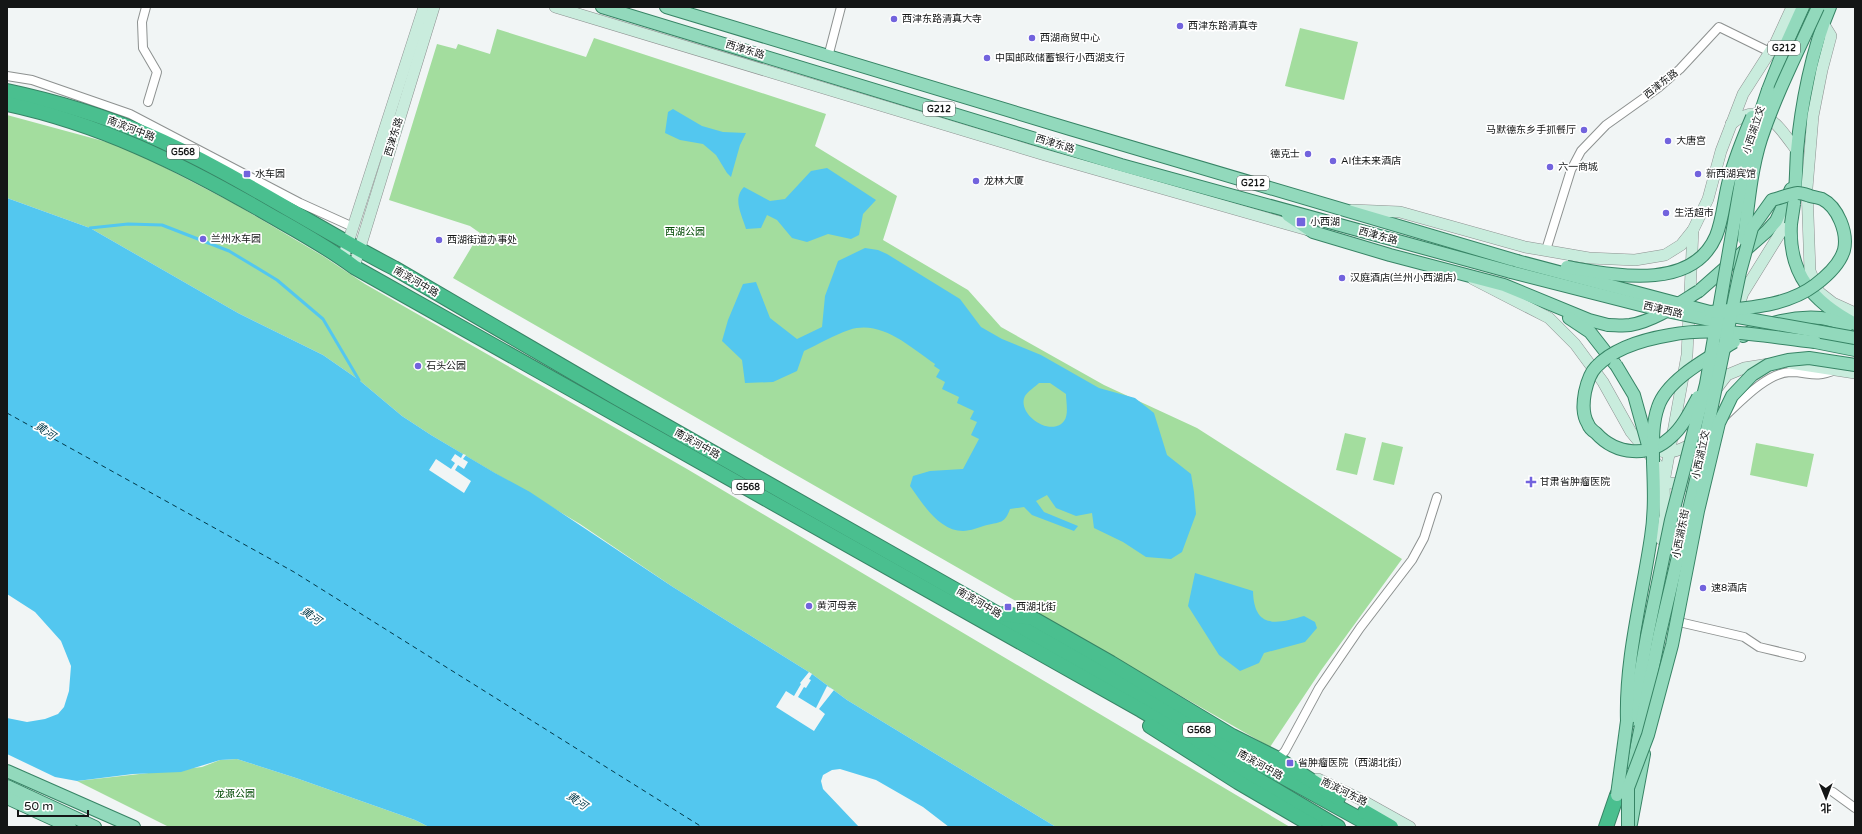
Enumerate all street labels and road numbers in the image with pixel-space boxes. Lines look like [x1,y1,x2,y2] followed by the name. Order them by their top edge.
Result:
[724,38,766,62] street label: 西津东路
[1768,41,1800,55] road number: G212
[1642,67,1680,101] street label: 西津东路
[923,102,955,116] road number: G212
[1741,104,1767,156] street label: 小西湖立交
[106,114,156,144] street label: 南滨河中路
[382,116,406,158] street label: 西津东路
[1034,132,1076,156] street label: 西津东路
[167,145,199,159] road number: G568
[1237,176,1269,190] road number: G212
[1357,225,1399,247] street label: 西津东路
[391,264,441,300] street label: 南滨河中路
[1642,300,1684,320] street label: 西津西路
[672,427,722,461] street label: 南滨河中路
[1690,429,1712,481] street label: 小西湖立交
[732,480,764,494] road number: G568
[1670,508,1692,560] street label: 小西湖东街
[954,585,1004,621] street label: 南滨河中路
[1183,723,1215,737] road number: G568
[1235,748,1285,782] street label: 南滨河中路
[1319,776,1369,808] street label: 南滨河东路

